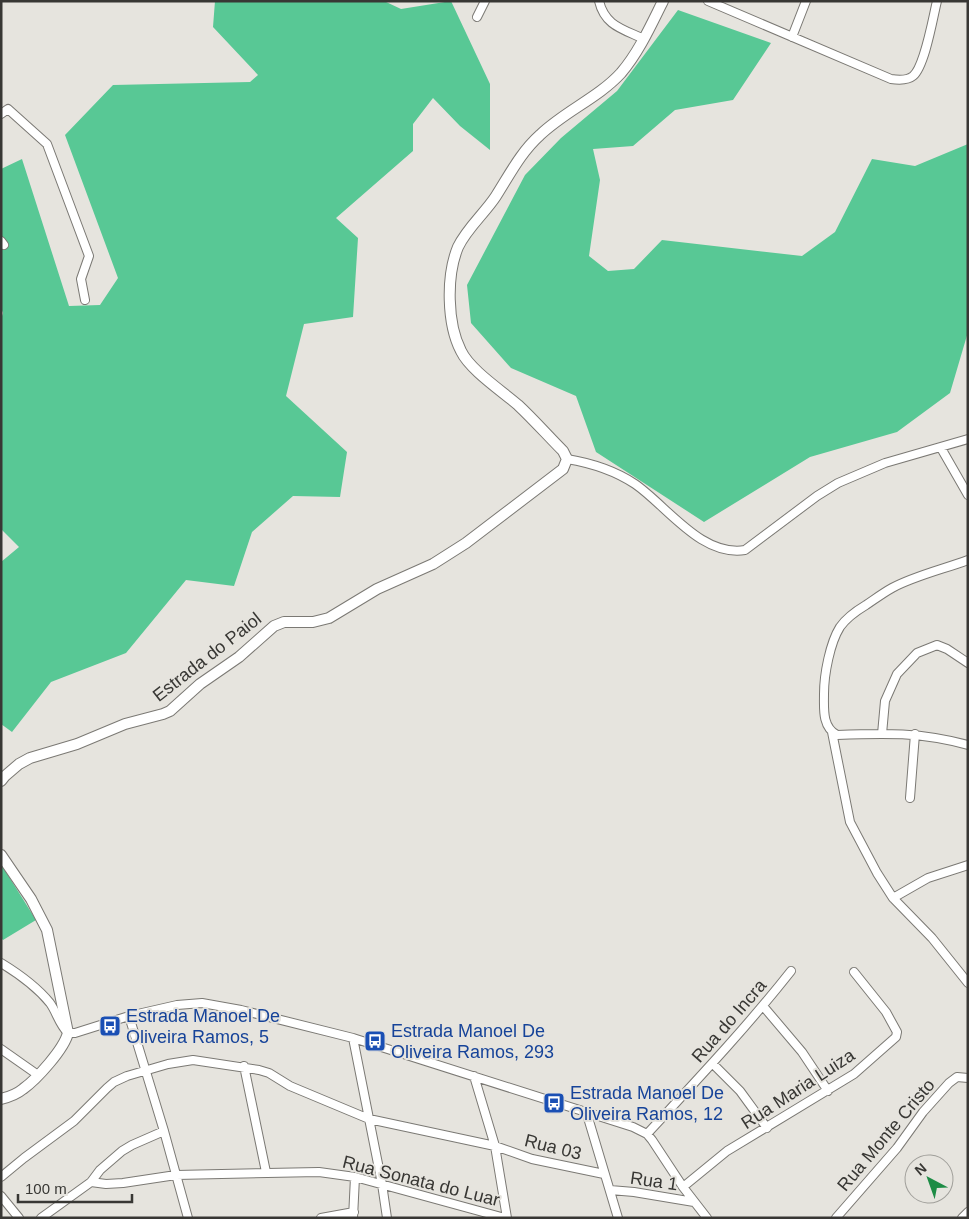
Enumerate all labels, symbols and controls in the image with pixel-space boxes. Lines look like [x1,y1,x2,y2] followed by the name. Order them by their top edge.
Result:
[149,608,265,706] street label: Estrada do Paiol
[688,975,771,1066] street label: Rua do Incra
[126,1006,280,1047] place label: Estrada Manoel De Oliveira Ramos, 5
[98,1014,122,1038] bus stop icon: Estrada Manoel De Oliveira Ramos, 5
[391,1021,554,1062] place label: Estrada Manoel De Oliveira Ramos, 293
[363,1029,387,1053] bus stop icon: Estrada Manoel De Oliveira Ramos, 293
[738,1044,859,1133] street label: Rua Maria Luiza
[833,1075,939,1195] street label: Rua Monte Cristo
[570,1083,724,1124] place label: Estrada Manoel De Oliveira Ramos, 12
[542,1091,566,1115] bus stop icon: Estrada Manoel De Oliveira Ramos, 12
[522,1130,584,1164] street label: Rua 03
[340,1152,502,1210] street label: Rua Sonata do Luar
[904,1154,954,1204] north arrow
[911,1160,930,1179] text: N
[629,1168,679,1194] street label: Rua 1
[18,1172,131,1204] scale bar
[25,1180,67,1197] text: 100 m

